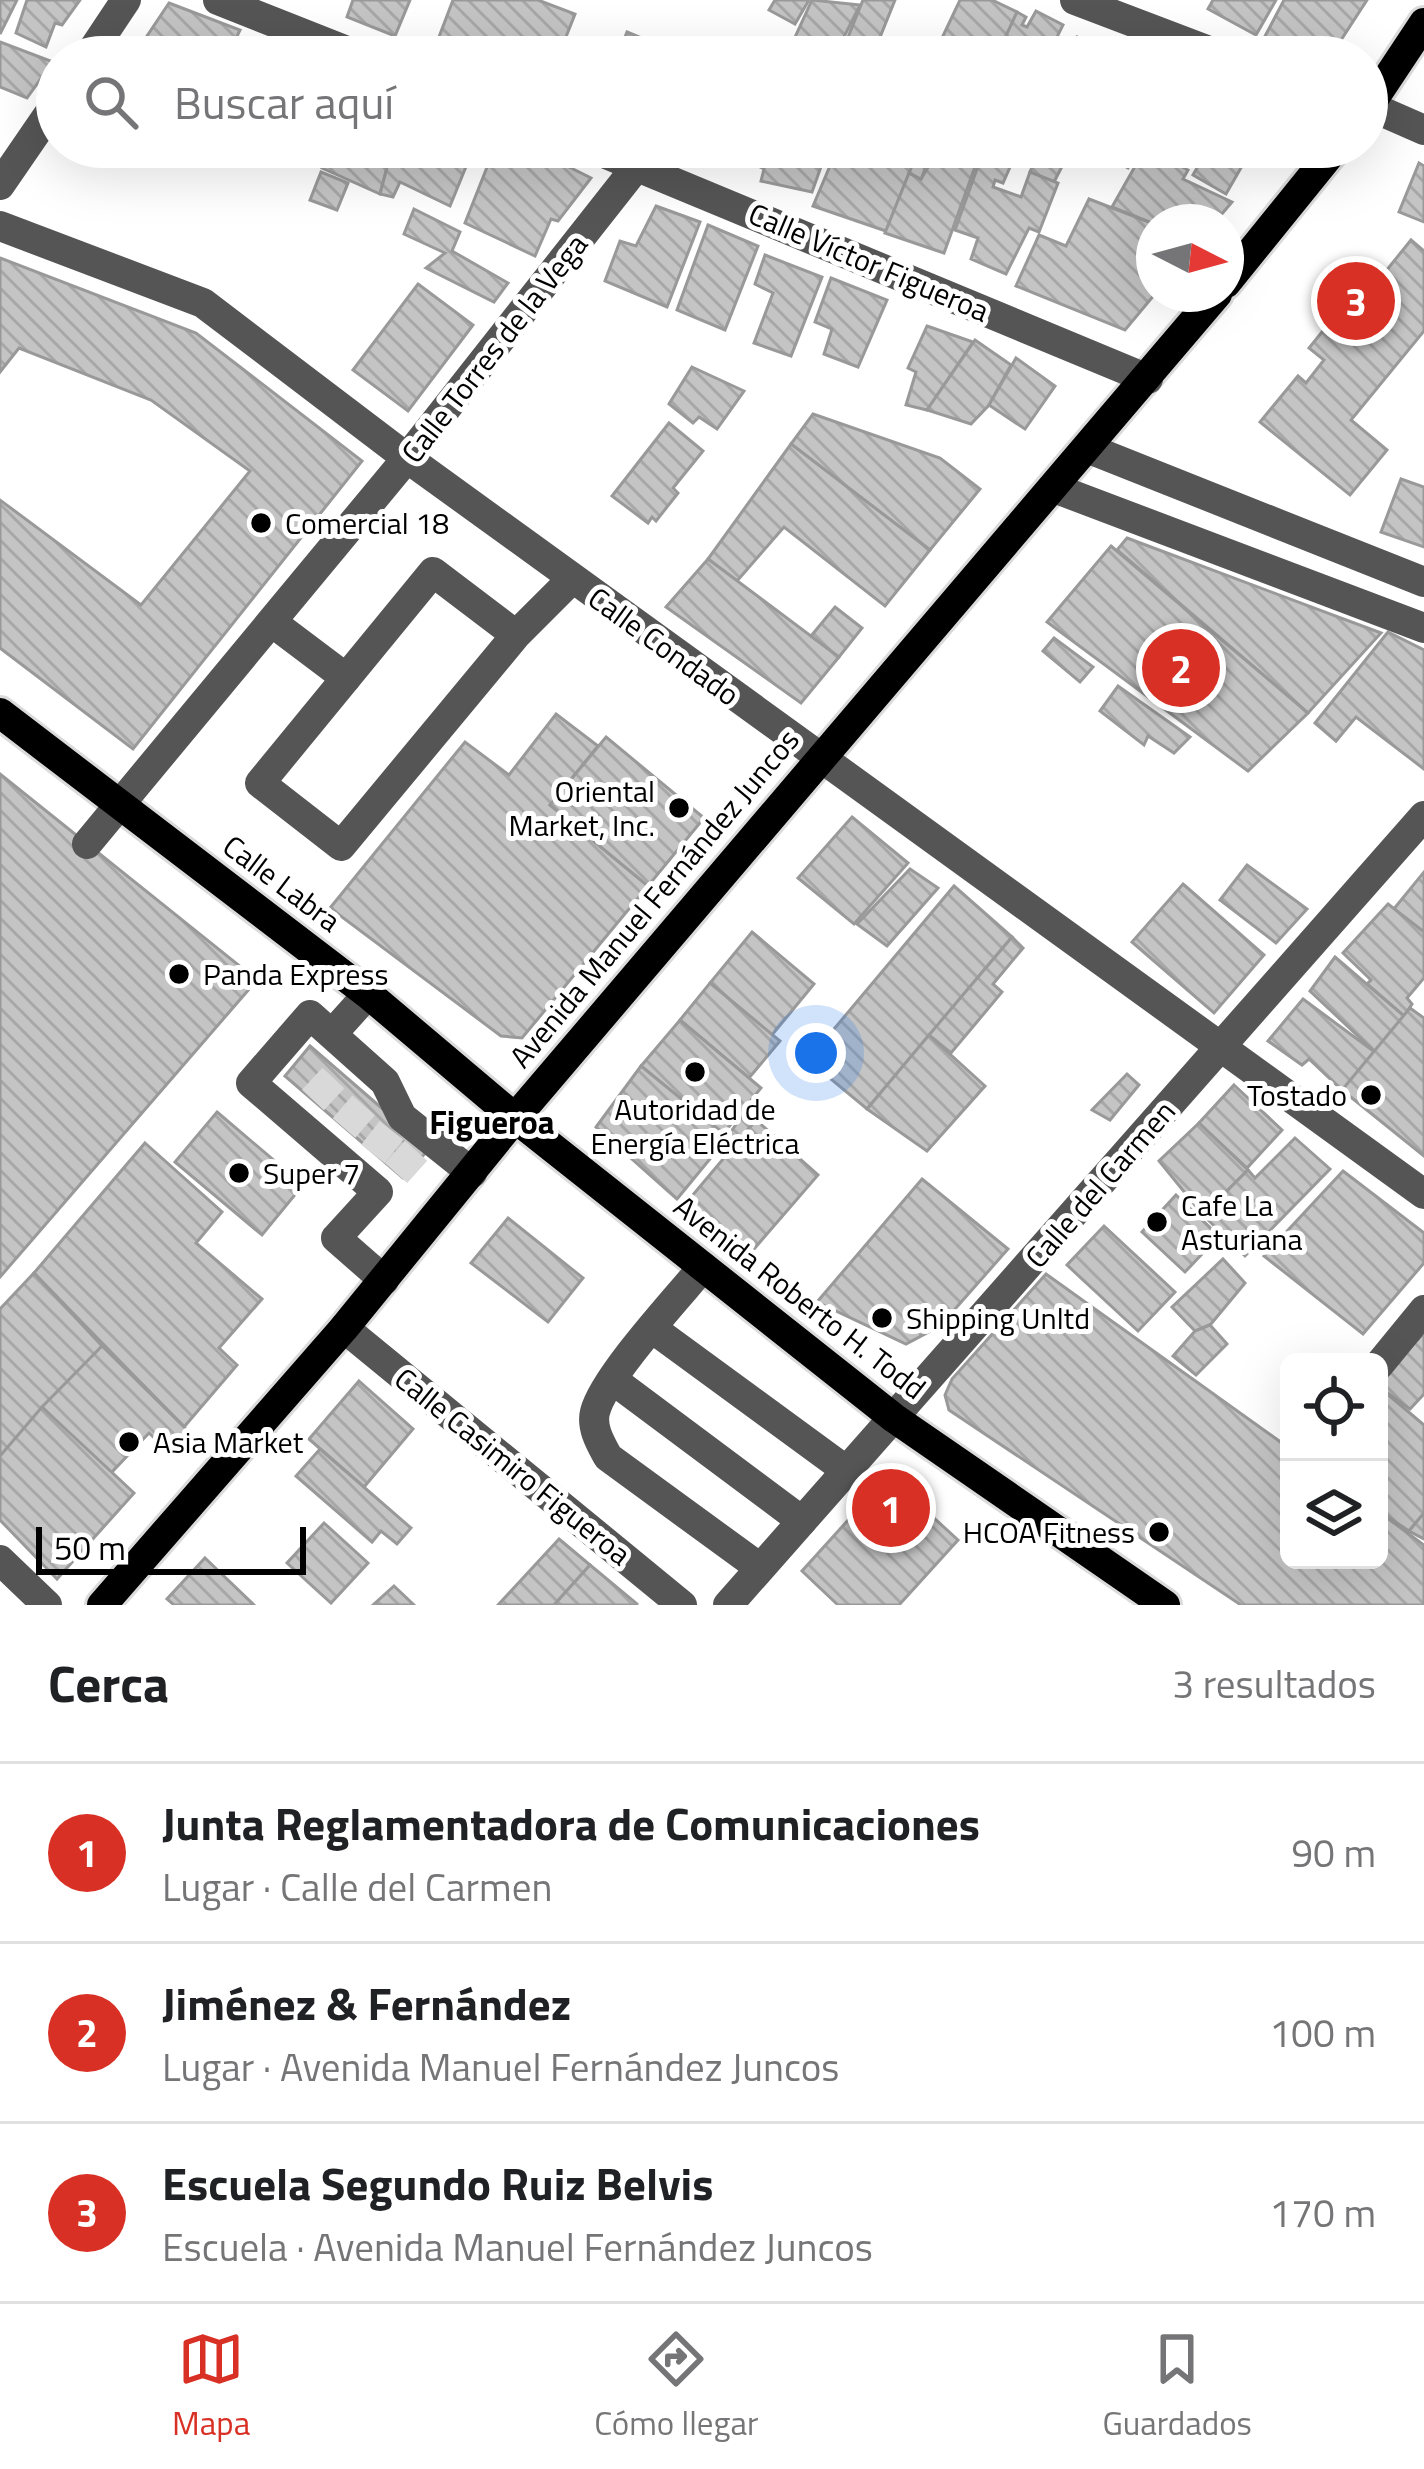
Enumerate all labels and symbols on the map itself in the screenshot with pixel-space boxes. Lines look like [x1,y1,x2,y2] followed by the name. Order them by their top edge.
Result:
[742,191,996,333] street label: Calle Víctor Figueroa
[1136,204,1244,312] north arrow
[390,223,598,473] street label: Calle Torres de la Vega
[1317,256,1395,346] pin: 3
[285,500,449,546] place label: Comercial 18
[248,510,274,536] marker: Comercial 18
[579,575,749,717] street label: Calle Condado
[1142,623,1220,713] pin: 2
[498,718,810,1078] street label: Avenida Manuel Fernández Juncos
[508,768,655,848] place label: Oriental Market, Inc.
[666,795,692,821] marker: Oriental Market, Inc.
[213,823,351,943] street label: Calle Labra
[203,951,388,997] place label: Panda Express
[166,961,192,987] marker: Panda Express
[786,1023,846,1083] your location
[682,1059,708,1085] marker: Autoridad de Energía Eléctrica
[1247,1072,1347,1118] place label: Tostado
[1358,1082,1384,1108] marker: Tostado
[591,1086,799,1166] place label: Autoridad de Energía Eléctrica
[1014,1090,1186,1278] street label: Calle del Carmen
[429,1097,555,1147] district label: Figueroa
[263,1150,360,1196] place label: Super 7
[226,1160,252,1186] marker: Super 7
[1181,1182,1302,1262] place label: Cafe La Asturiana
[664,1184,936,1410] street label: Avenida Roberto H. Todd
[1144,1209,1170,1235] marker: Cafe La Asturiana
[906,1295,1090,1341] place label: Shipping Unltd
[869,1305,895,1331] marker: Shipping Unltd
[385,1356,641,1576] street label: Calle Casimiro Figueroa
[153,1419,304,1465] place label: Asia Market
[116,1429,142,1455] marker: Asia Market
[852,1463,930,1553] pin: 1
[963,1509,1135,1555] place label: HCOA Fitness
[1146,1519,1172,1545] marker: HCOA Fitness
[36,1521,306,1574] scale bar

